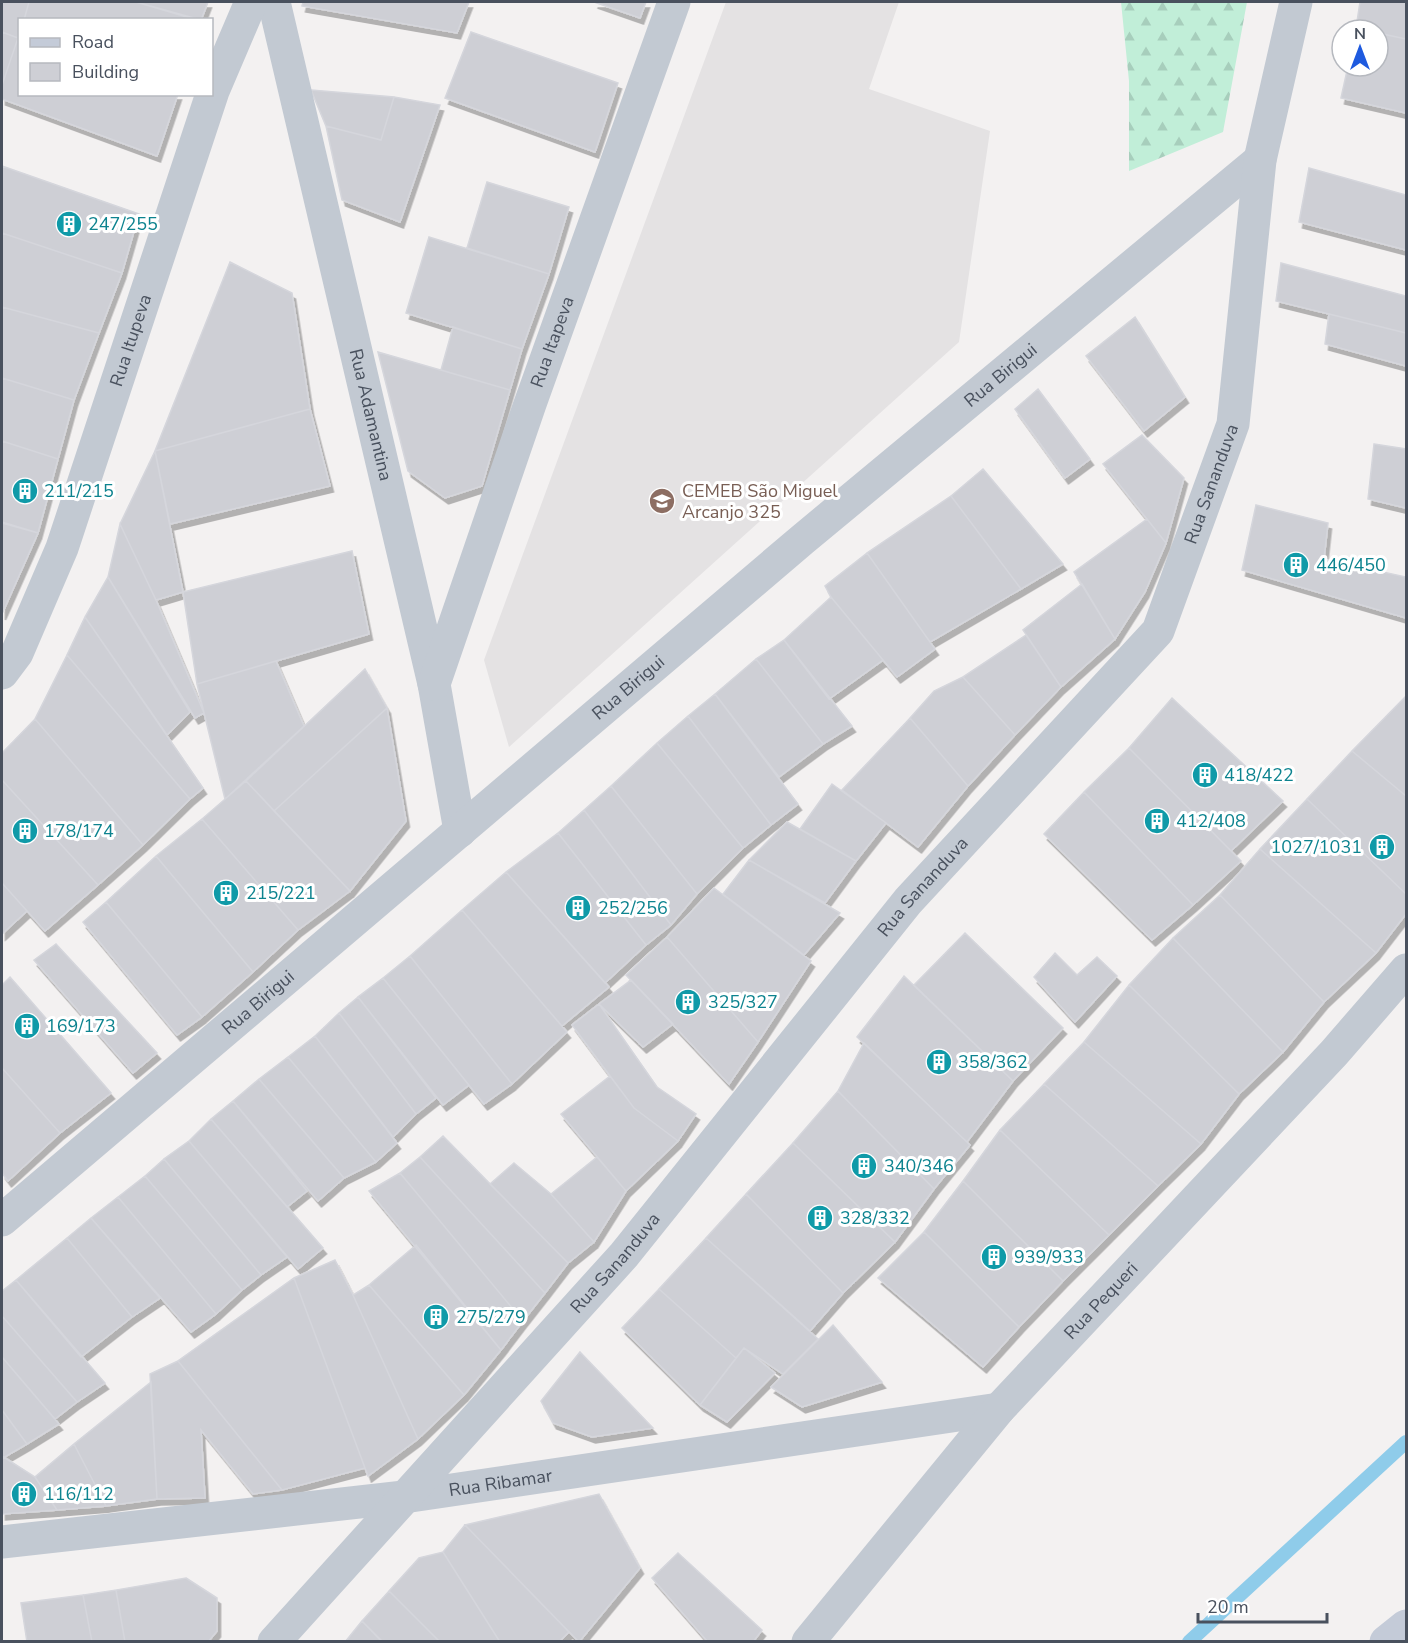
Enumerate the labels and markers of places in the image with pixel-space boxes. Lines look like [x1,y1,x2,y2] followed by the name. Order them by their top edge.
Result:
[54,209,84,239] building icon: 247/255
[88,212,158,236] place label: 247/255
[10,476,40,506] building icon: 211/215
[44,479,114,503] place label: 211/215
[682,479,838,524] place label: CEMEB São Miguel Arcanjo 325
[647,486,677,516] school or university icon: CEMEB São Miguel Arcanjo 325
[1281,550,1311,580] building icon: 446/450
[1316,553,1386,577] place label: 446/450
[1190,760,1220,790] building icon: 418/422
[1224,763,1294,787] place label: 418/422
[1142,806,1172,836] building icon: 412/408
[1176,809,1246,833] place label: 412/408
[10,816,40,846] building icon: 178/174
[44,819,114,843] place label: 178/174
[1367,832,1397,862] building icon: 1027/1031
[1271,835,1362,859] place label: 1027/1031
[211,878,241,908] building icon: 215/221
[246,881,316,905] place label: 215/221
[563,893,593,923] building icon: 252/256
[598,896,668,920] place label: 252/256
[673,987,703,1017] building icon: 325/327
[708,990,778,1014] place label: 325/327
[12,1011,42,1041] building icon: 169/173
[46,1014,116,1038] place label: 169/173
[924,1047,954,1077] building icon: 358/362
[958,1050,1028,1074] place label: 358/362
[849,1151,879,1181] building icon: 340/346
[884,1154,954,1178] place label: 340/346
[805,1203,835,1233] building icon: 328/332
[840,1206,910,1230] place label: 328/332
[979,1242,1009,1272] building icon: 939/933
[1014,1245,1084,1269] place label: 939/933
[421,1302,451,1332] building icon: 275/279
[456,1305,526,1329] place label: 275/279
[9,1479,39,1509] building icon: 116/112
[44,1482,114,1506] place label: 116/112

